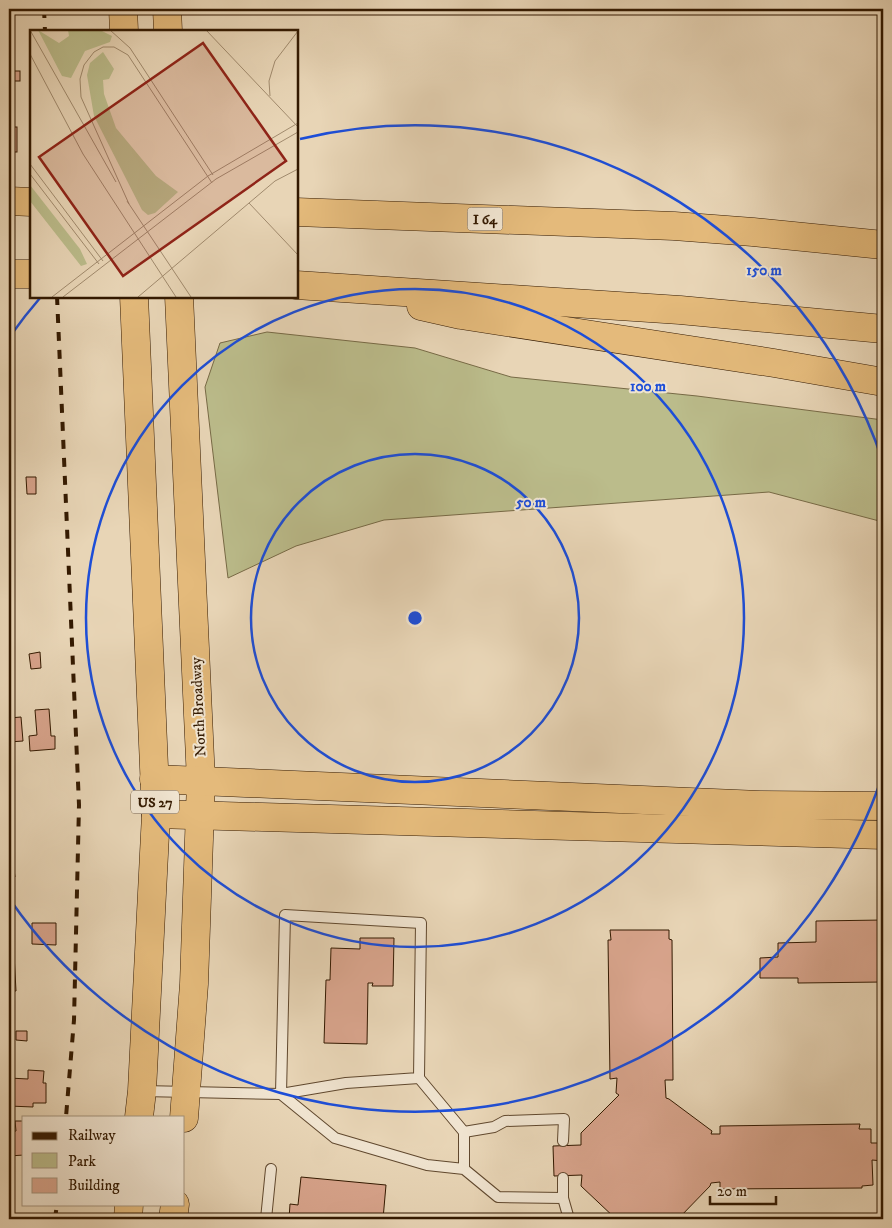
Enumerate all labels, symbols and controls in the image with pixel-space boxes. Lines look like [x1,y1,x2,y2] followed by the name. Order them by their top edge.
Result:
[30,30,298,298] inset map
[468,208,502,230] road number: I 64
[746,261,782,280] text: 150 m
[630,377,667,396] text: 100 m
[515,493,547,512] text: 50 m
[406,609,424,627] centre of rings
[186,656,211,757] street label: North Broadway
[131,790,179,814] road number: US 27
[22,1116,185,1206] legend
[68,1126,116,1145] text: Railway
[68,1152,97,1171] text: Park
[710,1173,776,1205] scale bar
[68,1176,120,1195] text: Building
[717,1182,747,1201] text: 20 m

